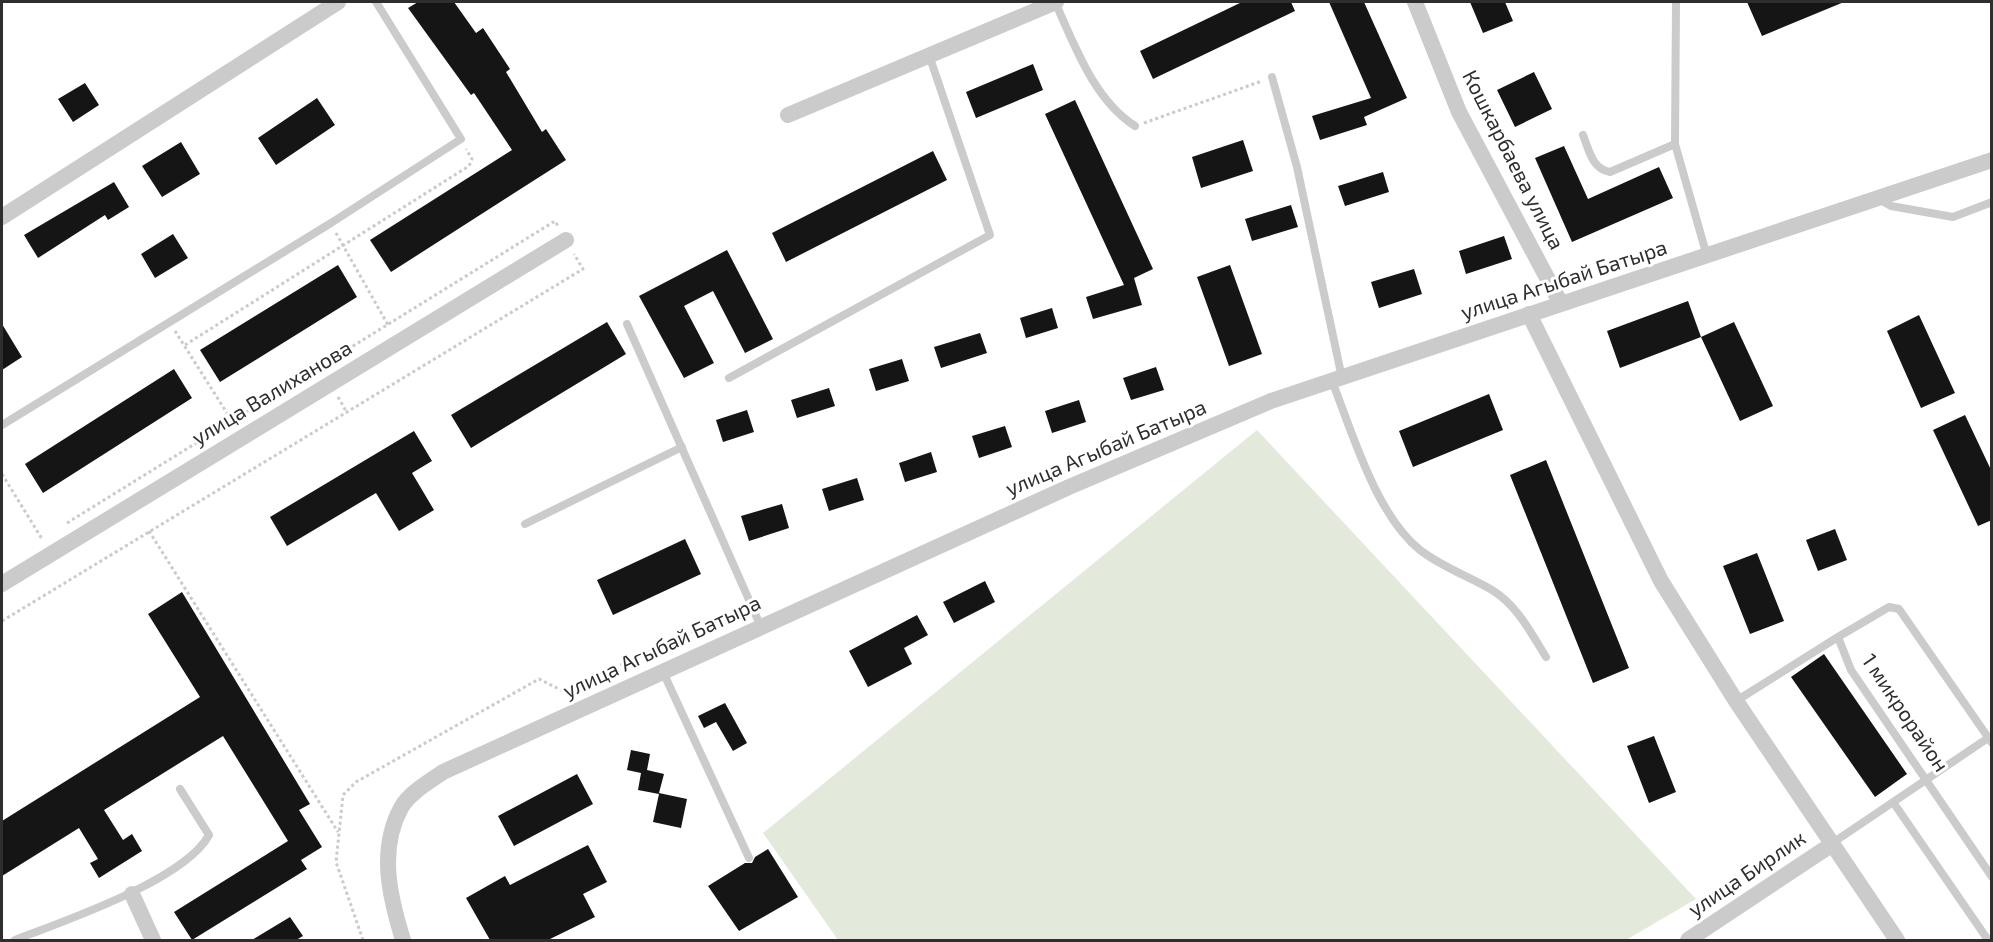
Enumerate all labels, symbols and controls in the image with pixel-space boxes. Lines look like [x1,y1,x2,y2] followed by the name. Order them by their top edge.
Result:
[1457,65,1570,254] street label: Кошкарбаева улица
[1457,233,1670,325] street label: улица Агыбай Батыра
[187,334,356,450] street label: улица Валиханова
[1001,393,1210,501] street label: улица Агыбай Батыра
[558,589,765,703] street label: улица Агыбай Батыра
[1858,648,1955,776] street label: 1 микрорайон
[1683,824,1810,922] street label: улица Бирлик

